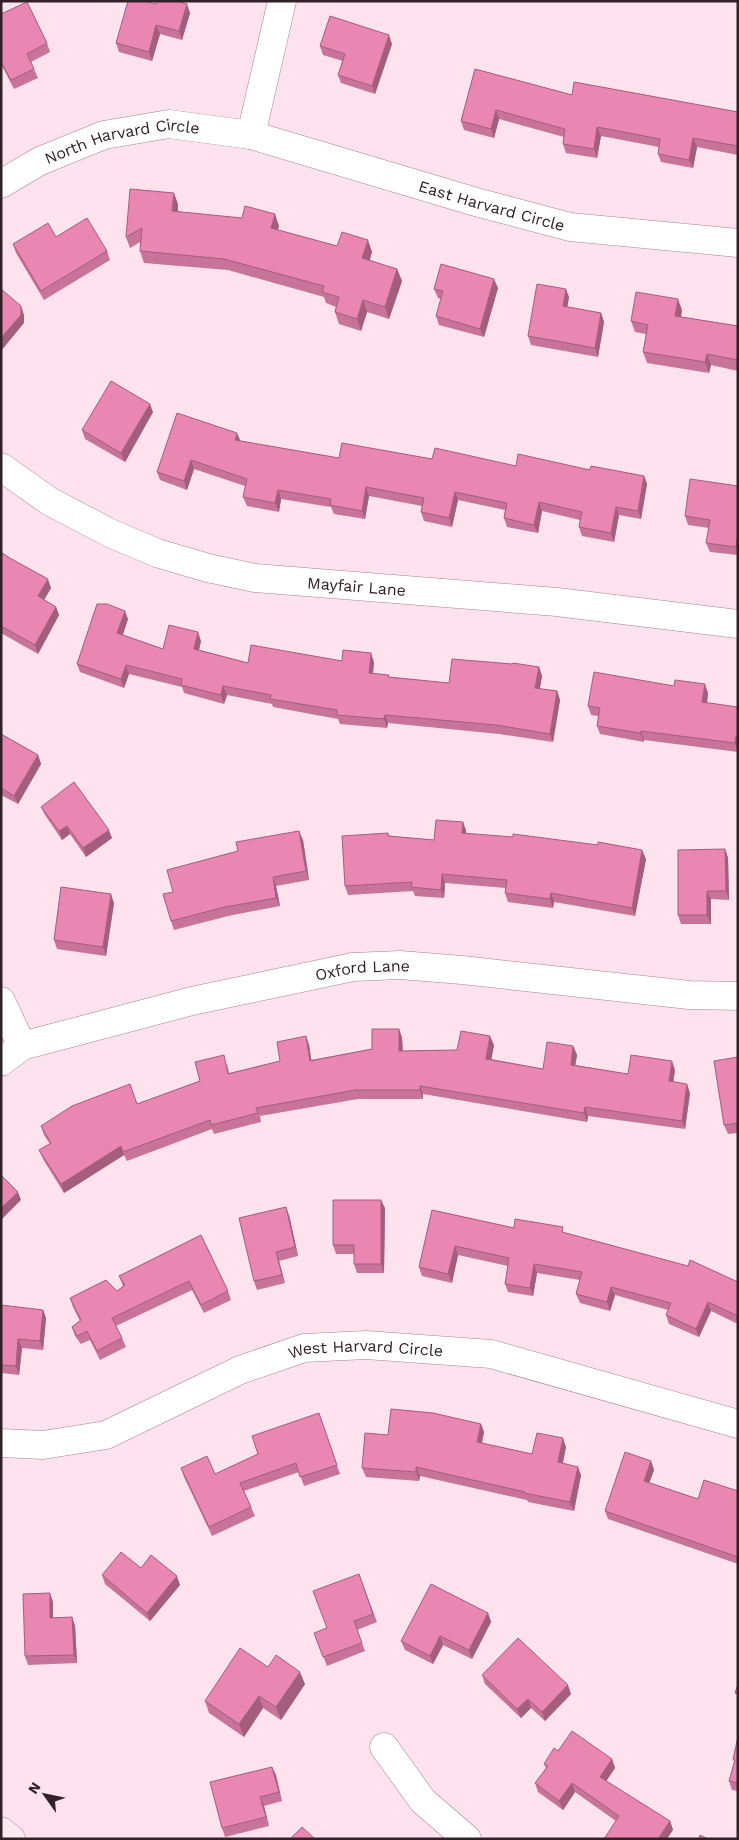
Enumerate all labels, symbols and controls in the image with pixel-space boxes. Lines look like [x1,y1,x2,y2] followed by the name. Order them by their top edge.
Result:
[42,114,201,168] street label: North Harvard Circle
[417,176,567,235] street label: East Harvard Circle
[307,573,407,599] street label: Mayfair Lane
[313,955,411,984] street label: Oxford Lane
[286,1335,444,1362] street label: West Harvard Circle
[20,1770,70,1820] north arrow
[25,1779,44,1797] text: N

